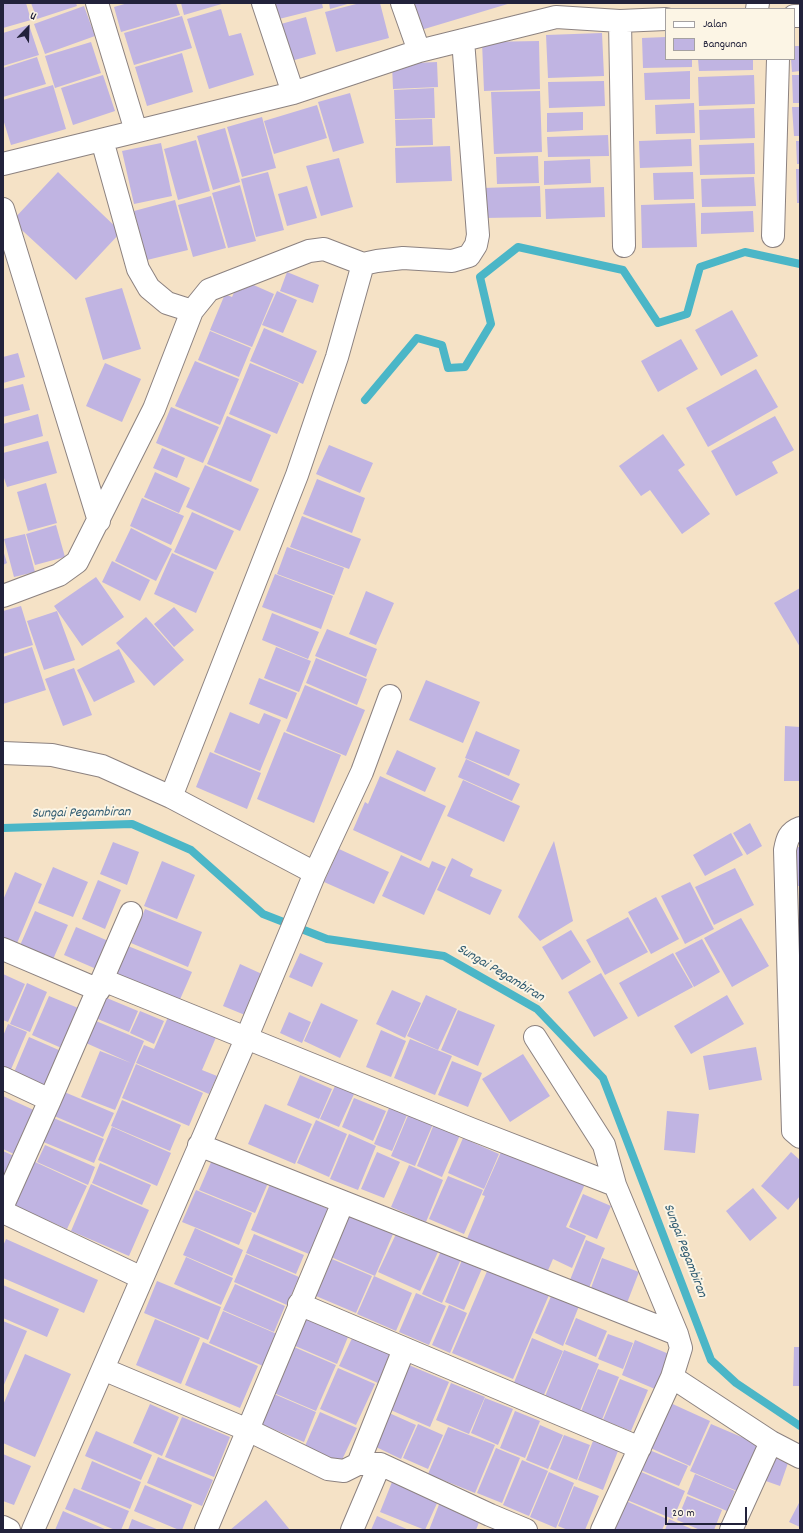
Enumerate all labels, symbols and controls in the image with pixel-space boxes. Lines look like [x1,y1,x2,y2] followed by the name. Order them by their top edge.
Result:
[8,8,48,48] north arrow
[665,8,795,60] legend
[27,9,38,25] text: U
[703,16,727,33] text: Jalan
[703,36,747,53] text: Bangunan
[31,805,131,823] water label: Sungai Pegambiran
[453,941,547,1007] water label: Sungai Pegambiran
[658,1202,710,1300] water label: Sungai Pegambiran
[667,1499,749,1525] scale bar
[672,1505,695,1522] text: 20 m

